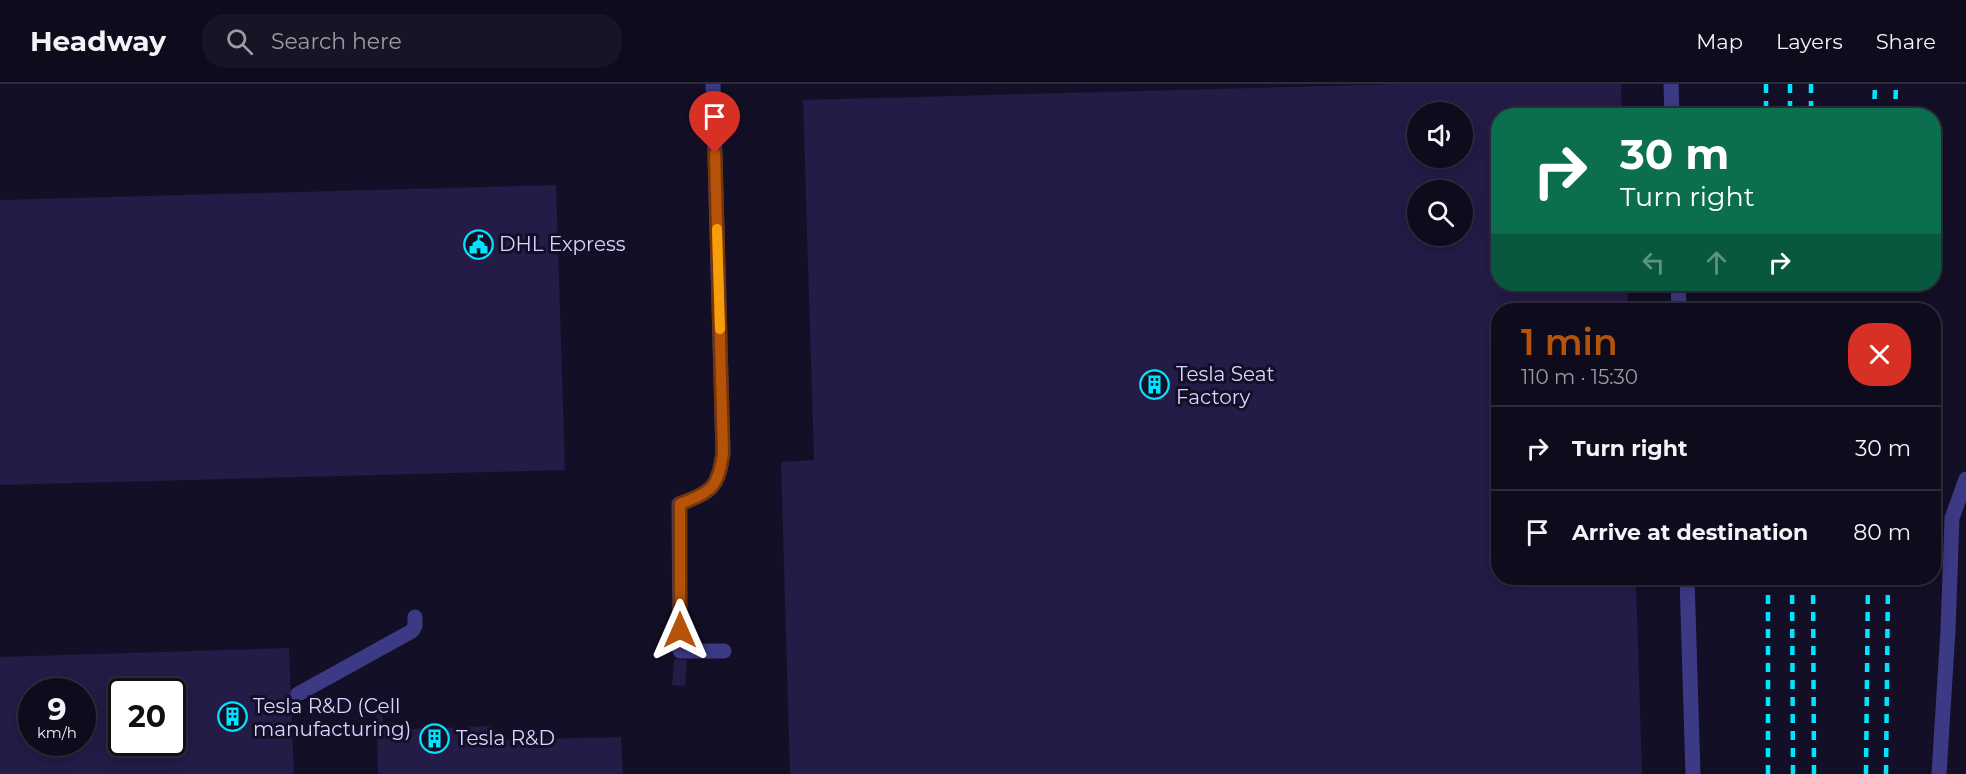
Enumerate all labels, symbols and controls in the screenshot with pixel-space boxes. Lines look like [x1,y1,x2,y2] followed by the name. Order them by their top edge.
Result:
[202,14,622,68] search box
[30,24,166,58] text: Headway
[223,25,256,58] icon: search
[271,28,402,55] text: Search here
[1696,29,1743,54] text: Map
[1776,29,1843,54] text: Layers
[1876,29,1936,54] text: Share
[689,91,740,153] pin
[698,100,731,133] icon: arrive
[1407,102,1473,246] map controls
[1407,102,1473,168] button: sound
[1620,128,1729,180] text: 30 m
[1521,132,1599,210] icon: right
[1407,180,1473,246] button: search
[1620,180,1755,213] text: Turn right
[462,228,494,260] public building icon: DHL Express
[499,232,626,256] place label: DHL Express
[1637,246,1670,279] icon: left
[1700,246,1733,279] icon: ahead
[1763,246,1796,279] icon: right
[1521,320,1618,364] text: 1 min
[1848,323,1911,386] button: close
[1176,362,1275,409] place label: Tesla Seat Factory
[1521,365,1638,389] text: 110 m · 15:30
[1139,369,1171,401] building icon: Tesla Seat Factory
[1521,432,1554,465] icon: right
[1572,435,1687,462] text: Turn right
[1855,435,1911,462] text: 30 m
[1521,516,1554,549] icon: arrive
[1572,519,1808,546] text: Arrive at destination
[1853,519,1911,546] text: 80 m
[648,598,712,662] position arrow
[108,678,186,756] speed limit sign: 20
[47,691,67,728] text: 9
[253,694,411,741] place label: Tesla R&D (Cell manufacturing)
[216,701,248,733] building icon: Tesla R&D (Cell manufacturing)
[419,722,451,754] building icon: Tesla R&D
[37,723,77,742] text: km/h
[456,726,555,750] place label: Tesla R&D

